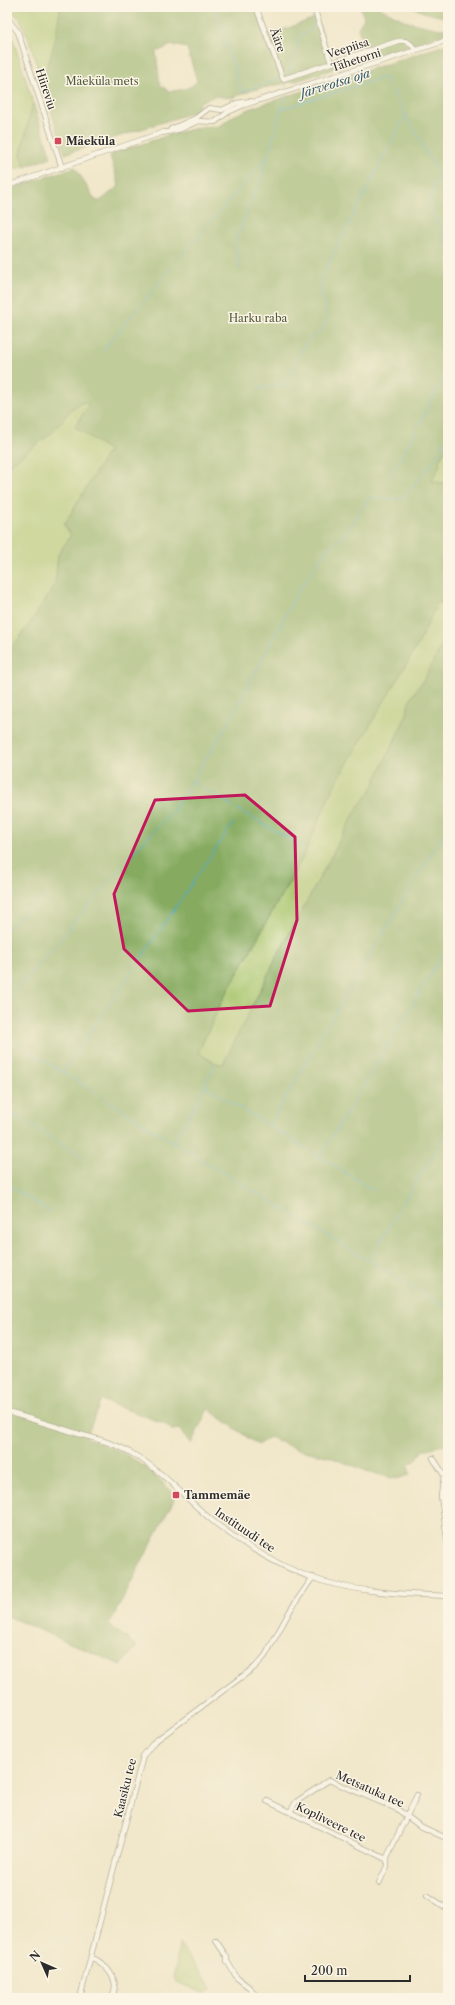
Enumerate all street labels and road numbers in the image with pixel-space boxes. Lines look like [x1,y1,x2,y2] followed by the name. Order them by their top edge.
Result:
[267,25,289,54] street label: Ääre
[324,35,371,62] street label: Veepiisa
[329,45,383,75] street label: Tähetorni
[33,67,59,112] street label: Hiireviu
[212,1505,278,1555] street label: Instituudi tee
[111,1757,139,1819] street label: Kaasiku tee
[334,1768,406,1810] street label: Metsatuka tee
[294,1799,368,1845] street label: Kopliveere tee

